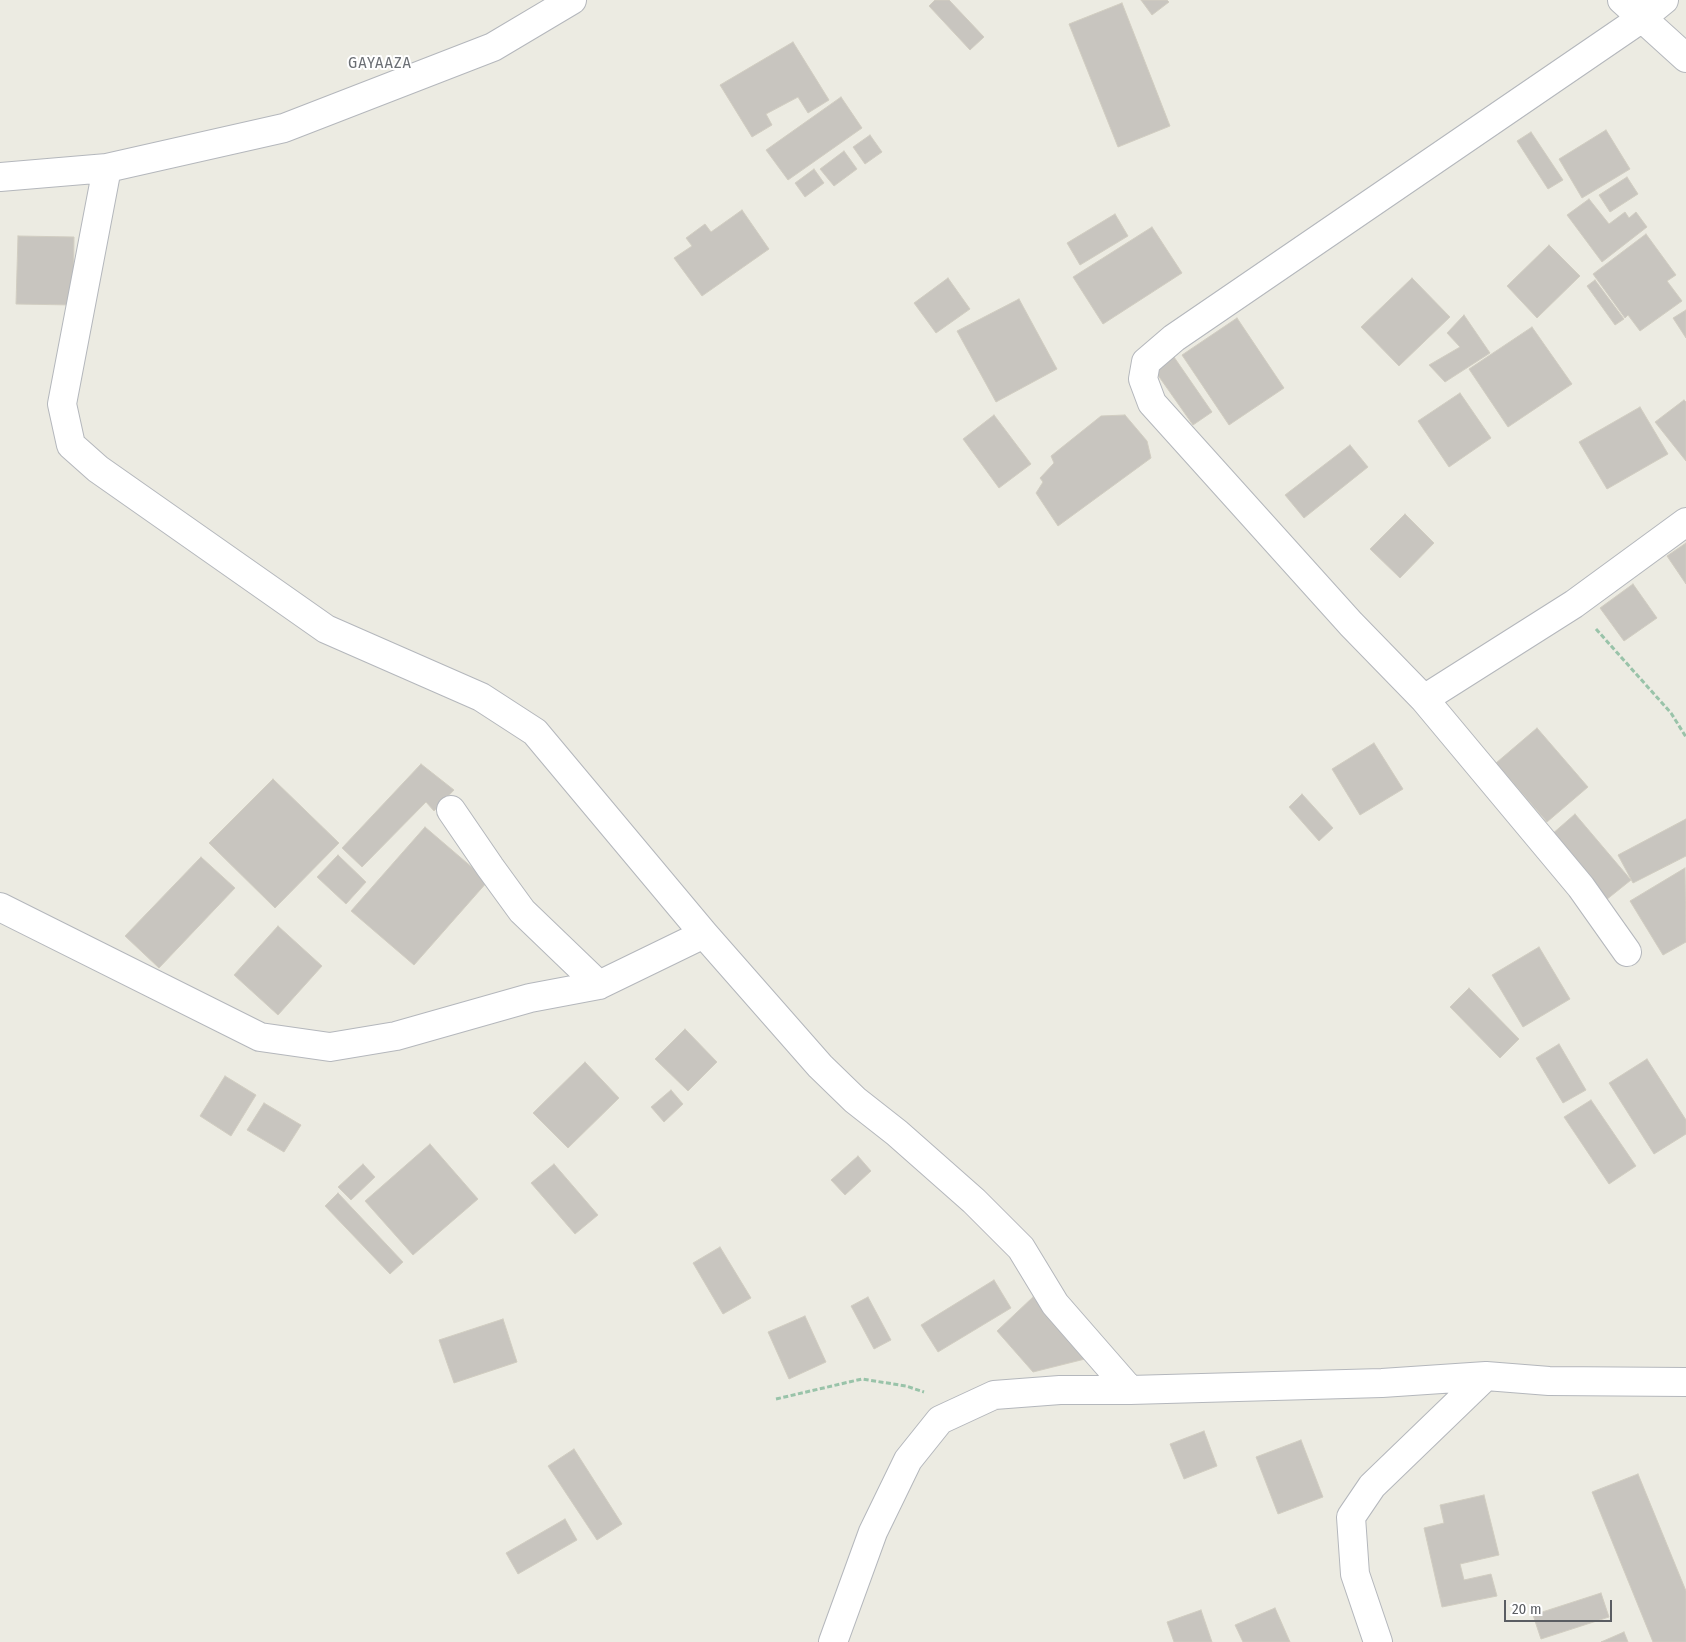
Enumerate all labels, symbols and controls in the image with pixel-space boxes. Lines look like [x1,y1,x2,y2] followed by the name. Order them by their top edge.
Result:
[347,54,413,74] district label: GAYAAZA
[1506,1590,1614,1622] scale bar
[1512,1600,1542,1618] text: 20 m

